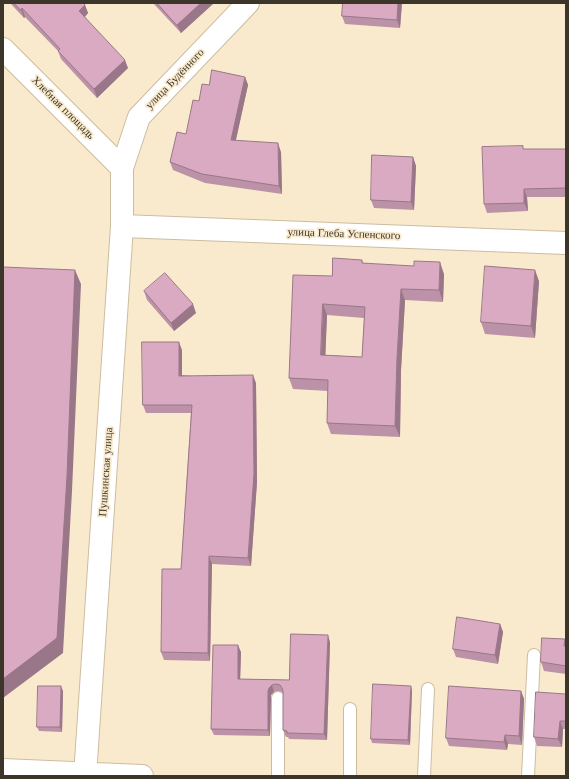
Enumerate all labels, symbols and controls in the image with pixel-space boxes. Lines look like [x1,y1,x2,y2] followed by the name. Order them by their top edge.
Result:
[143,46,207,112] street label: улица Будённого
[29,74,97,142] street label: Хлебная площадь
[287,225,401,243] street label: улица Глеба Успенского
[96,427,116,517] street label: Пушкинская улица

